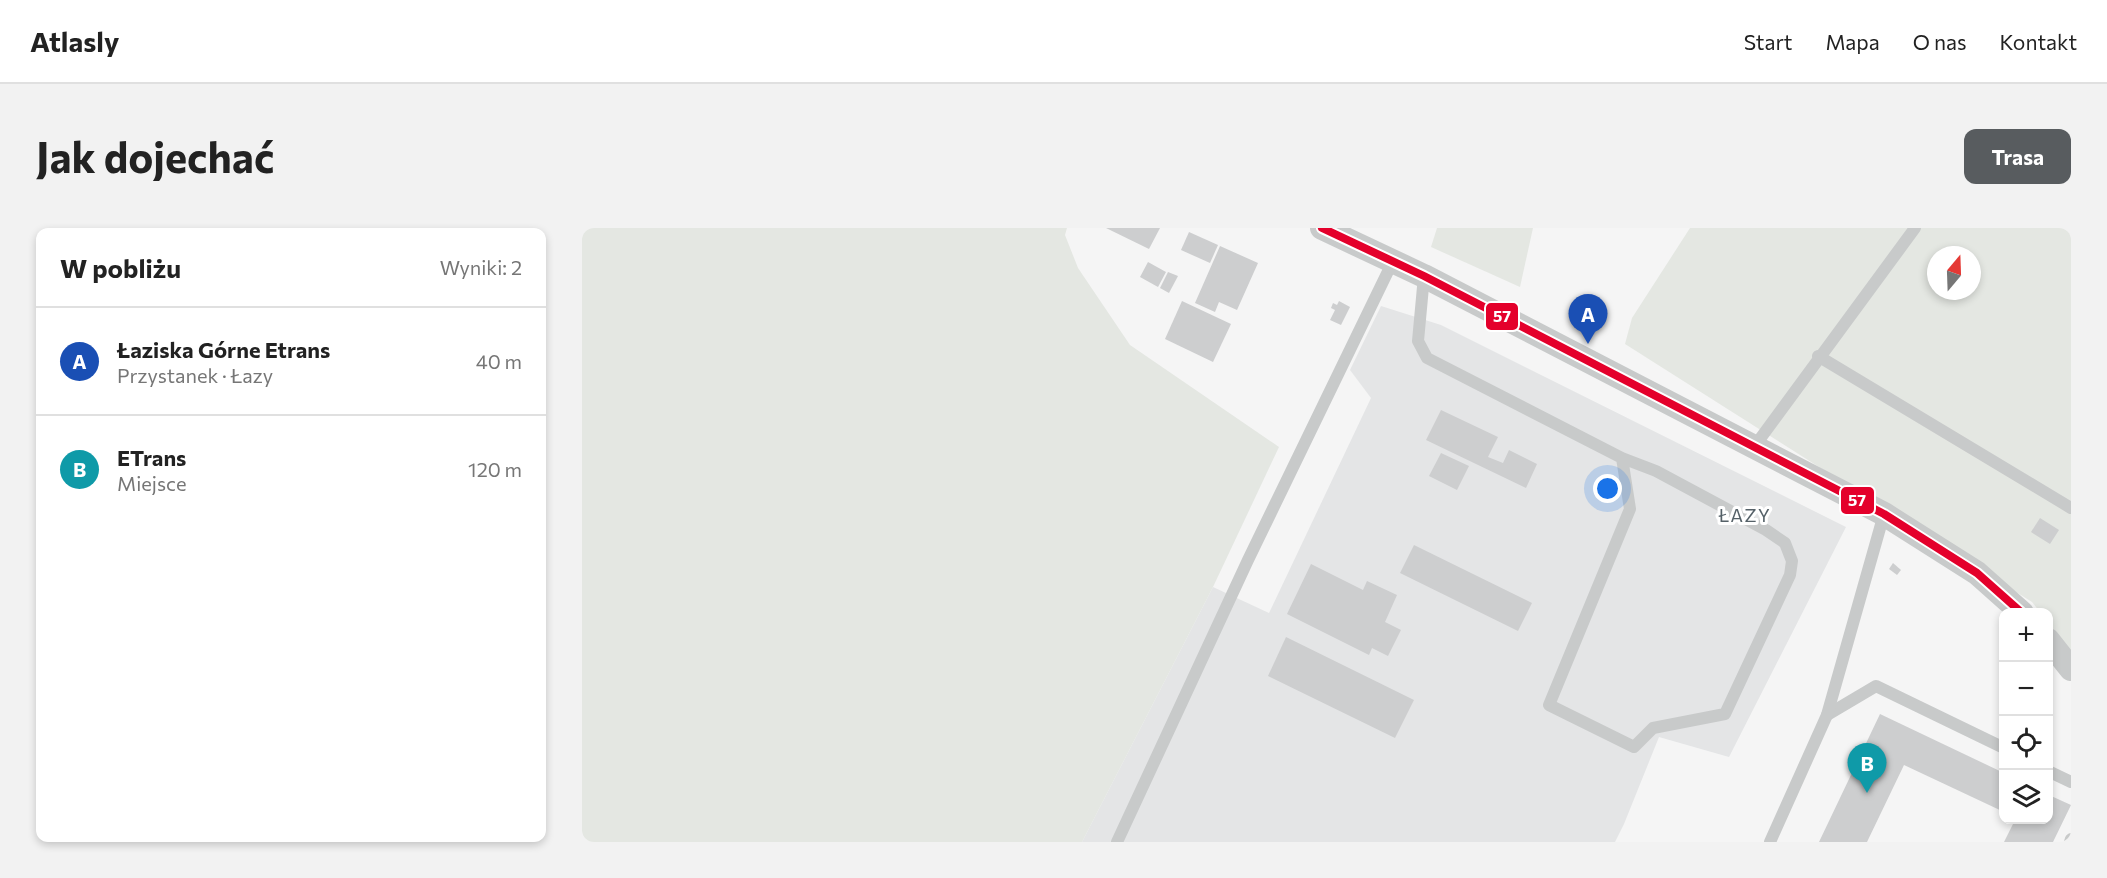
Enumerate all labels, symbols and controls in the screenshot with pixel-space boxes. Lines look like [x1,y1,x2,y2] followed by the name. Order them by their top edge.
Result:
[30,24,119,58] text: Atlasly
[1744,29,1792,54] text: Start
[1825,29,1880,54] text: Mapa
[1913,29,1966,54] text: O nas
[1999,29,2077,54] text: Kontakt
[1964,129,2071,184] button: Trasa
[36,130,274,182] text: Jak dojechać
[1927,246,1981,300] north arrow
[60,252,181,283] text: W pobliżu
[440,255,522,279] text: Wyniki: 2
[1568,294,1608,344] pin: A
[1485,302,1519,331] line badge: 57
[1493,306,1511,325] text: 57
[117,336,330,363] text: Łaziska Górne Etrans
[72,349,87,373] text: A
[476,349,522,373] text: 40 m
[117,363,273,387] text: Przystanek · Łazy
[117,444,186,471] text: ETrans
[73,457,86,481] text: B
[468,457,522,481] text: 120 m
[117,471,186,495] text: Miejsce
[1593,474,1622,503] your location
[1840,486,1875,515] line badge: 57
[1848,490,1866,509] text: 57
[1718,504,1771,526] district label: ŁAZY
[1999,608,2053,824] map controls
[1999,608,2053,662] button: +
[1999,662,2053,716] button: −
[1999,716,2053,770] button: locate
[1848,744,1886,793] pin: B
[1999,770,2053,824] button: layers

